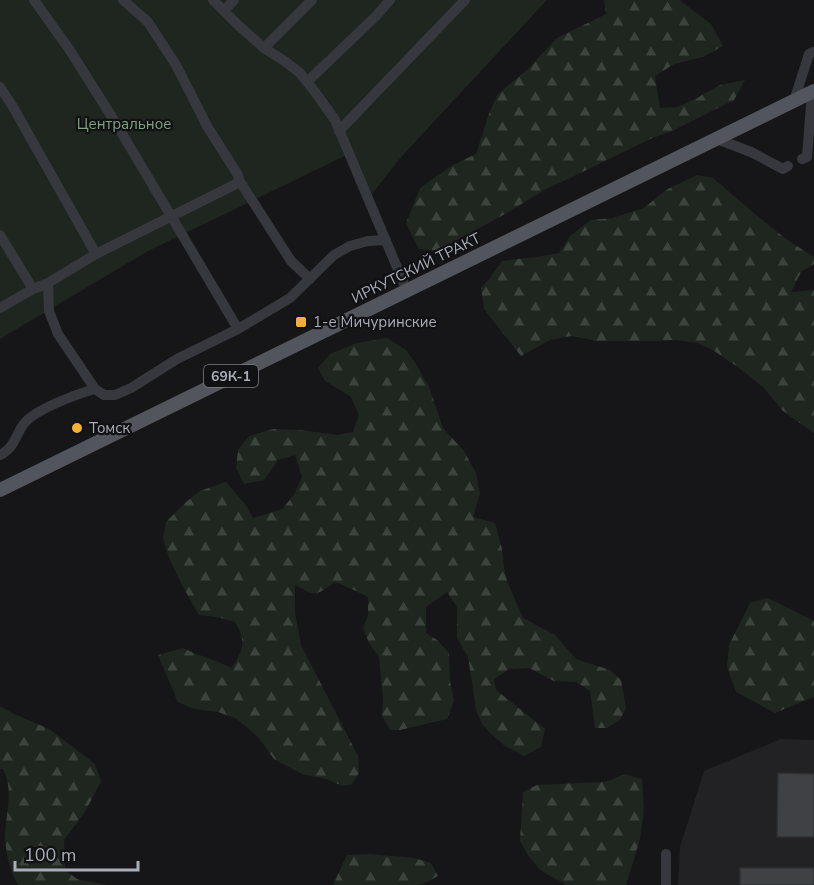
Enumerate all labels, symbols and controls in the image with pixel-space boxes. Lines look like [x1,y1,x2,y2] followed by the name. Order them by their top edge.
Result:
[77,114,171,134] park label: Центральное
[348,228,484,308] street label: ИРКУТСКИЙ ТРАКТ
[313,312,437,332] place label: 1-е Мичуринские
[294,315,308,329] marker: 1-е Мичуринские
[204,365,258,387] road number: 69К-1
[89,418,130,438] place label: Томск
[70,421,84,435] marker: Томск
[15,834,138,872] scale bar
[24,843,76,867] text: 100 m

